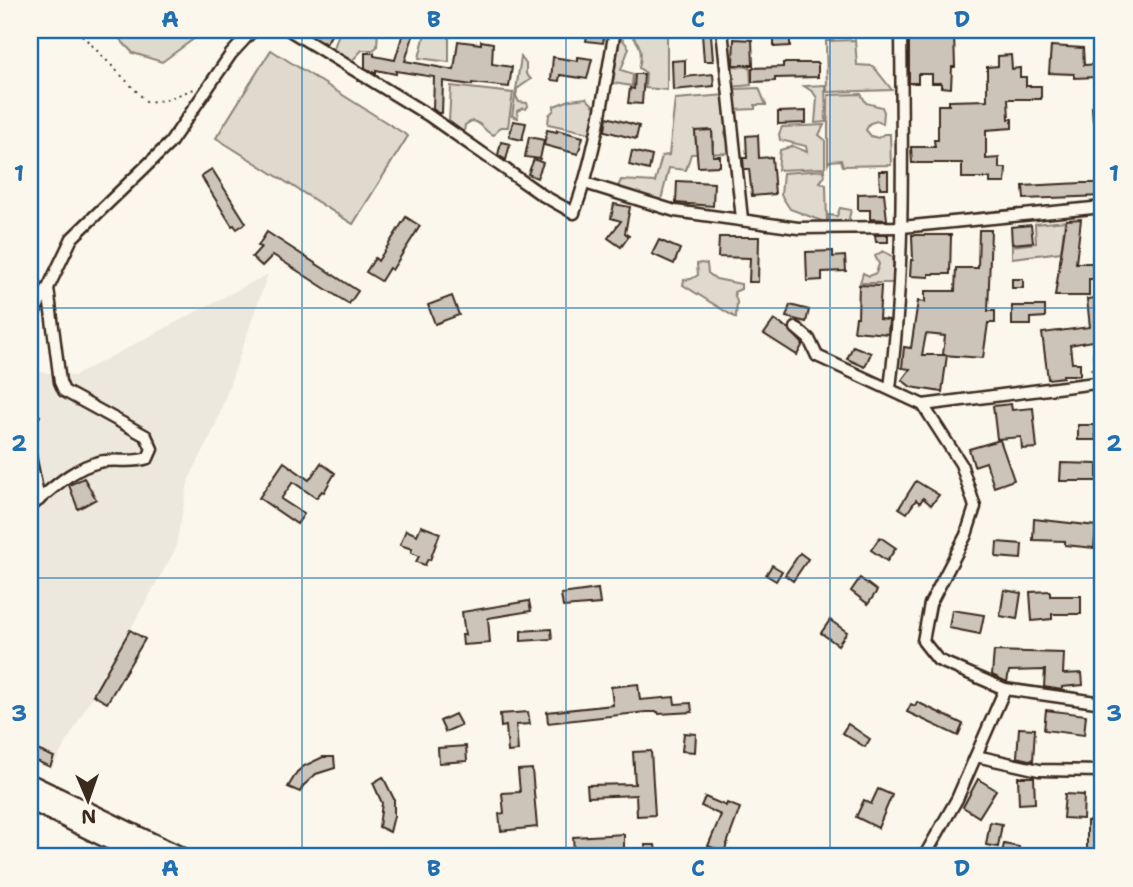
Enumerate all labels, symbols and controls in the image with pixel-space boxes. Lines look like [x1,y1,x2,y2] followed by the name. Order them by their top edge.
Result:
[161,4,179,34] text: A
[427,4,441,34] text: B
[691,4,705,34] text: C
[954,4,970,34] text: D
[14,158,24,188] text: 1
[1109,158,1119,188] text: 1
[11,428,27,458] text: 2
[1106,428,1122,458] text: 2
[11,698,27,728] text: 3
[1106,698,1122,728] text: 3
[52,764,122,834] north arrow
[81,804,97,829] text: N
[161,853,179,883] text: A
[427,853,441,883] text: B
[691,853,705,883] text: C
[954,853,970,883] text: D

